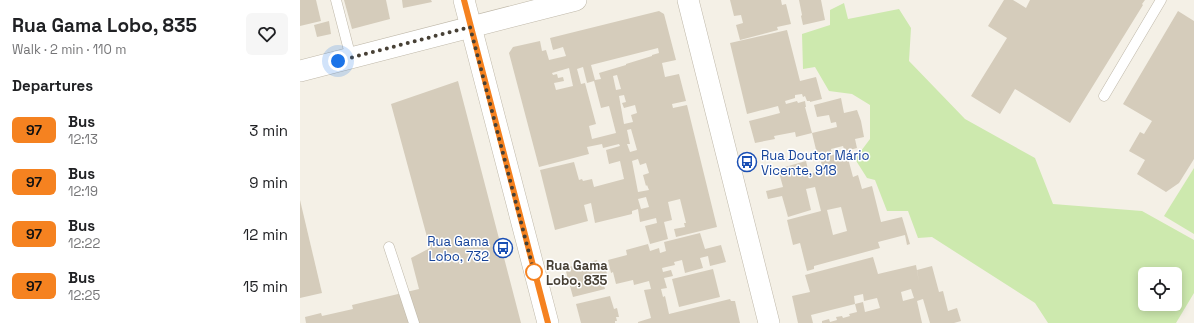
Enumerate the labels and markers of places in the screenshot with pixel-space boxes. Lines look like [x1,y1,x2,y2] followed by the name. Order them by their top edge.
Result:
[761,147,869,179] place label: Rua Doutor Mário Vicente, 918
[736,151,758,173] bus stop icon: Rua Doutor Mário Vicente, 918
[427,233,490,265] place label: Rua Gama Lobo, 732
[492,237,514,259] bus stop icon: Rua Gama Lobo, 732
[546,257,608,289] place label: Rua Gama Lobo, 835
[525,263,543,281] marker: Rua Gama Lobo, 835

